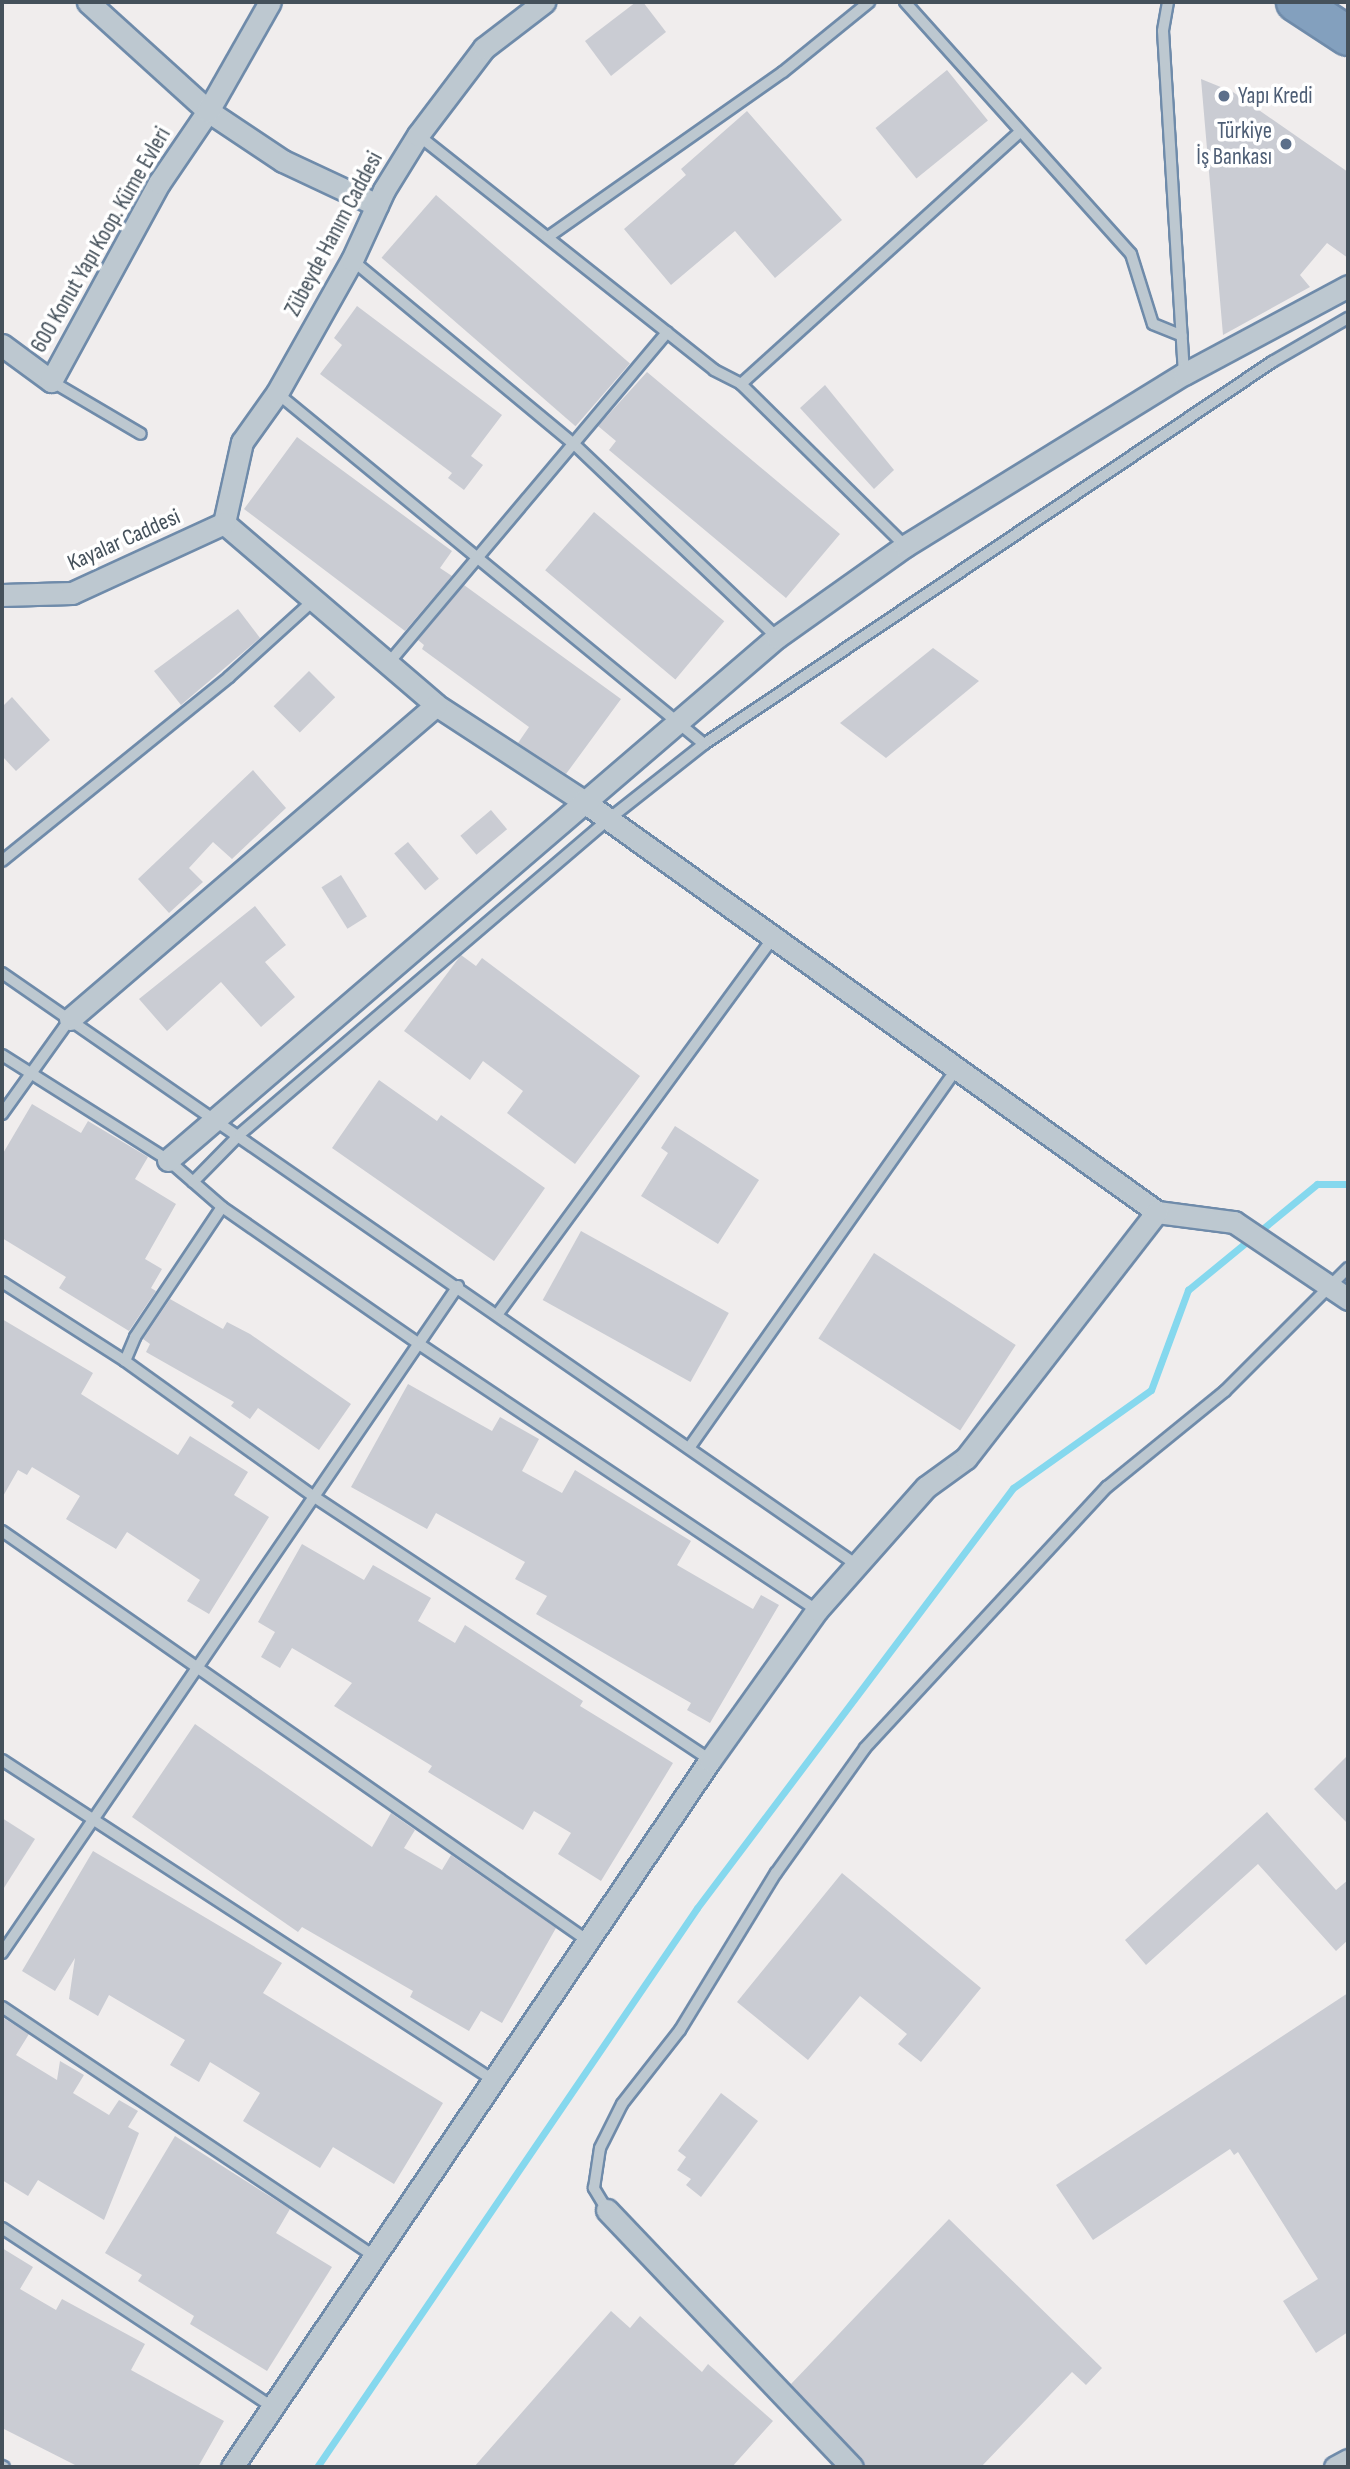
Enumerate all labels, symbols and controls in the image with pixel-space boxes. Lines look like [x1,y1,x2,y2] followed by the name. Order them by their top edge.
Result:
[1238,82,1313,110] place label: Yapı Kredi
[1216,88,1232,104] marker: Yapı Kredi
[1196,117,1272,171] place label: Türkiye İş Bankası
[25,122,177,358] street label: 600 Konut Yapı Koop. Küme Evleri
[1278,136,1294,152] marker: Türkiye İş Bankası
[279,147,389,321] street label: Zübeyde Hanım Caddesi
[63,503,185,577] street label: Kayalar Caddesi

